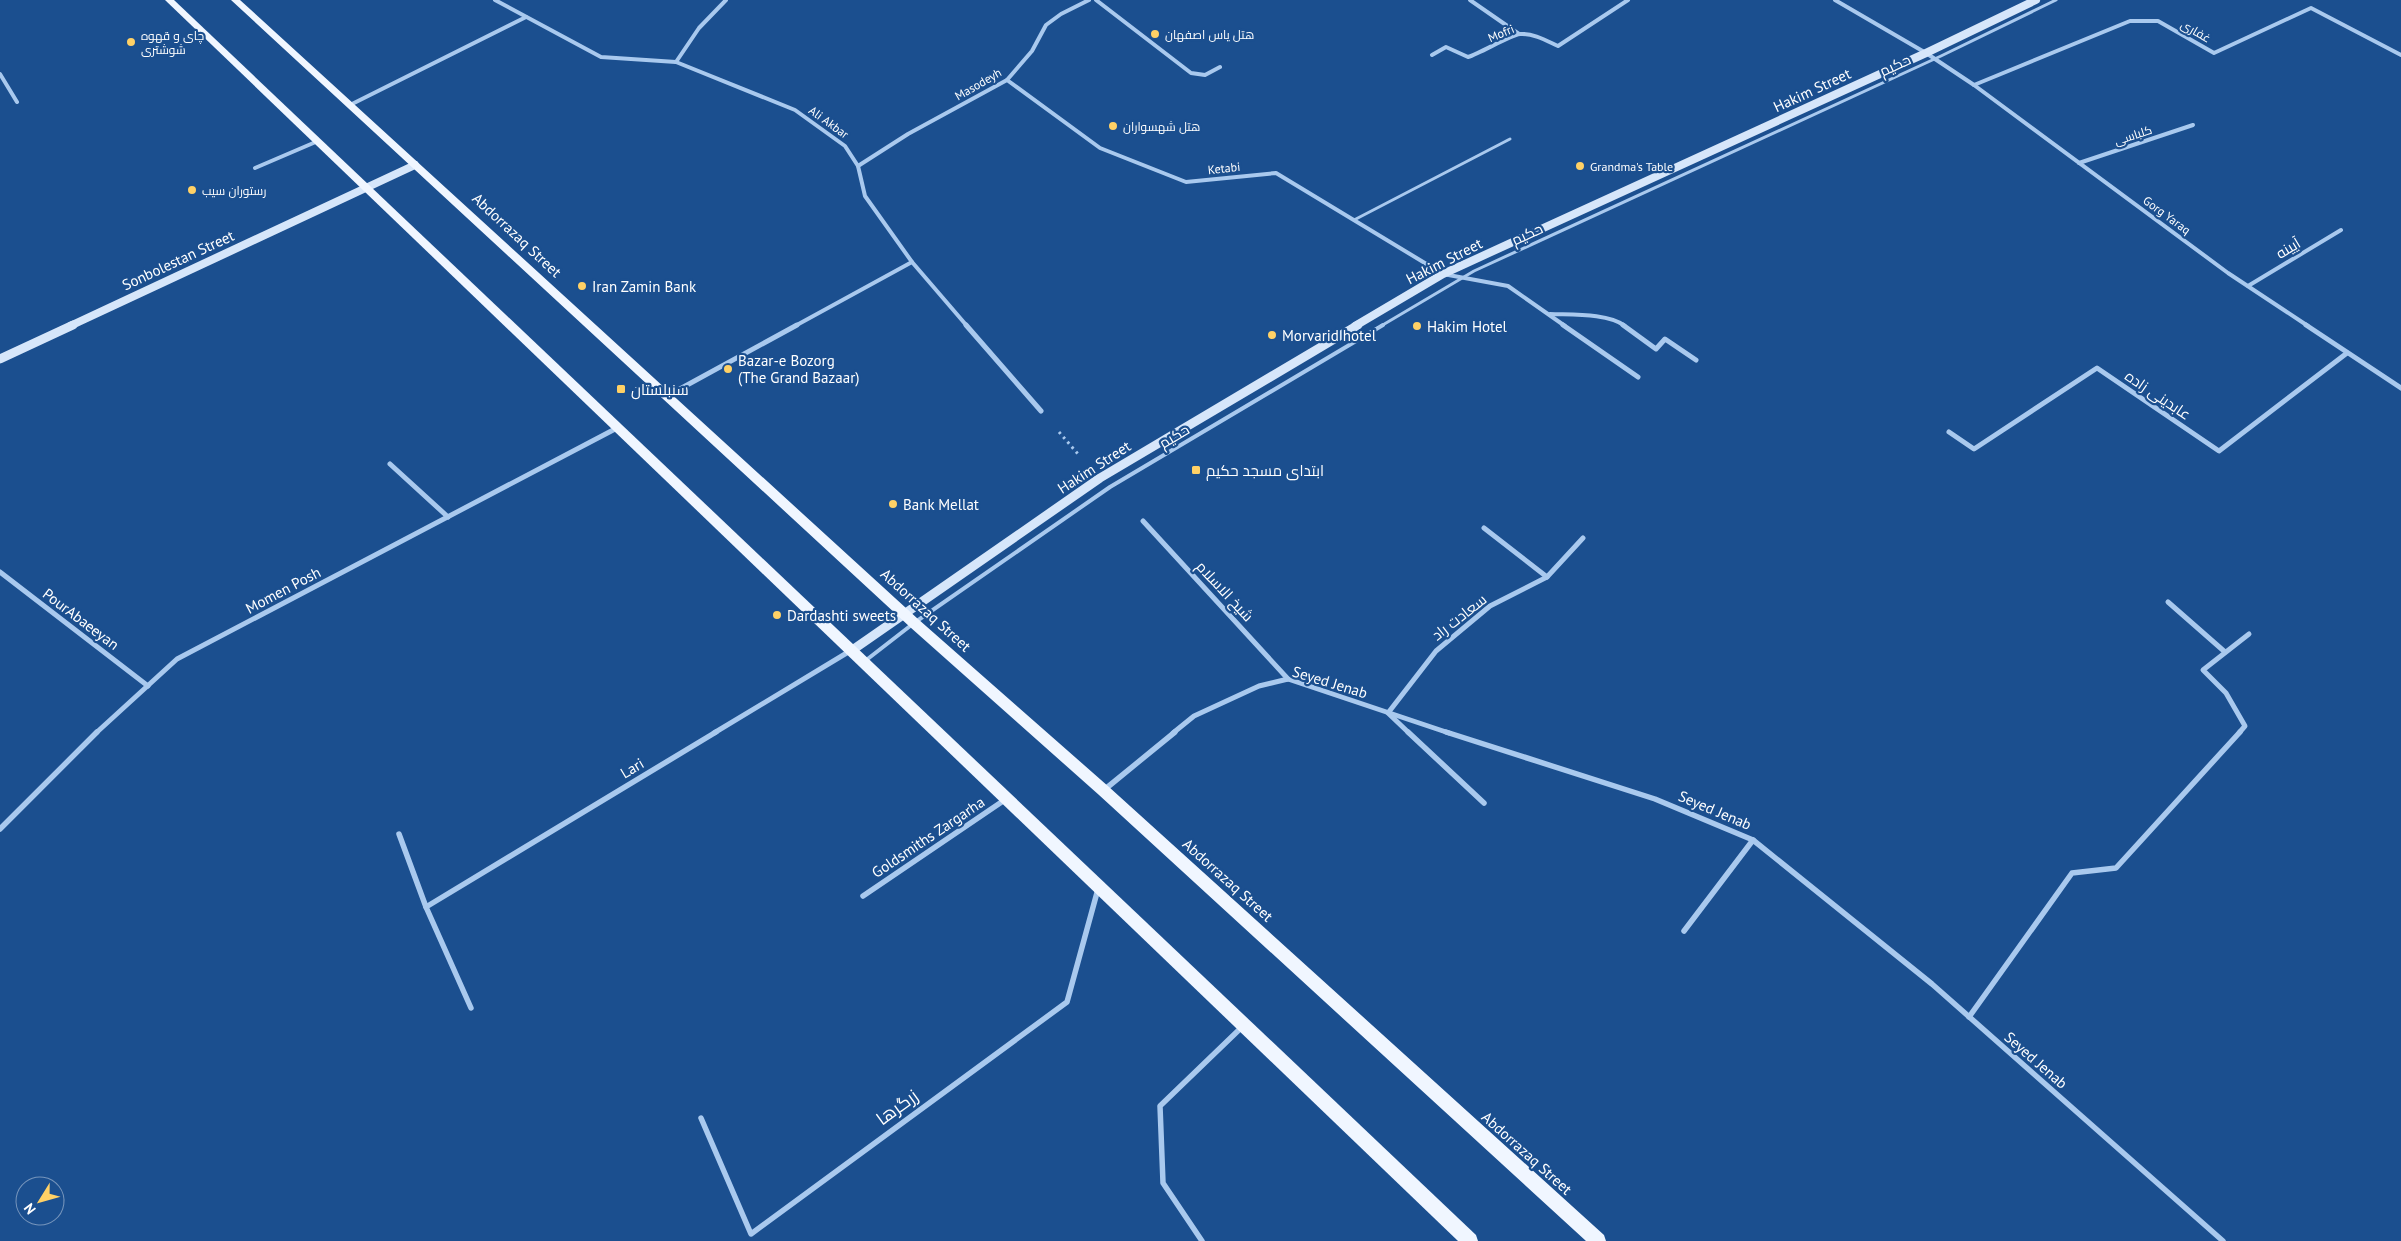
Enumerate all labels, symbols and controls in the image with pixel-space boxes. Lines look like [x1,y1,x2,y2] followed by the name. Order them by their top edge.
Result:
[2178,16,2214,46] street label: غفاری
[1486,21,1516,45] street label: Mofri
[1165,27,1254,42] place label: هتل یاس اصفهان
[141,28,204,57] place label: چای و قهوه شوشتری
[1149,28,1161,40] marker: هتل یاس اصفهان
[125,36,137,48] marker: چای و قهوه شوشتری
[1876,50,1914,81] street label: حکیم
[1770,64,1854,116] street label: Hakim Street
[952,65,1004,103] street label: Masodeyh
[806,102,852,142] street label: Ali Akbar
[1123,119,1200,134] place label: هتل شهسواران
[1107,120,1119,132] marker: هتل شهسواران
[2112,122,2154,148] street label: کلباسی
[1207,159,1241,177] street label: Ketabi
[1590,159,1673,174] place label: Grandma's Table
[1574,160,1586,172] marker: Grandma's Table
[202,183,266,198] place label: رستوران سيب
[186,184,198,196] marker: رستوران سيب
[468,189,566,281] street label: Abdorrazaq Street
[2140,193,2194,237] street label: Gorg Yaraq
[1508,219,1546,250] street label: حکیم
[119,226,237,294] street label: Sonbolestan Street
[2272,233,2304,263] street label: آیینه
[1403,234,1485,288] street label: Hakim Street
[592,277,697,296] place label: Iran Zamin Bank
[576,280,588,292] marker: Iran Zamin Bank
[1427,317,1508,336] place label: Hakim Hotel
[1411,320,1423,332] marker: Hakim Hotel
[1282,326,1377,345] place label: Morvarid hotel
[1266,329,1278,341] marker: Morvarid hotel
[738,351,859,387] place label: Bazar-e Bozorg (The Grand Bazaar)
[722,363,734,375] marker: Bazar-e Bozorg (The Grand Bazaar)
[2121,366,2194,425] street label: عابدینی زاده
[631,380,689,400] place label: سنبلستان
[615,383,627,395] marker: سنبلستان
[1155,419,1193,453] street label: حکیم
[1054,436,1134,498] street label: Hakim Street
[1206,461,1324,481] place label: ابتدای مسجد حکیم
[1190,464,1202,476] marker: ابتدای مسجد حکیم
[903,495,979,514] place label: Bank Mellat
[887,498,899,510] marker: Bank Mellat
[1191,557,1258,627] street label: شیخ الاسلام
[242,562,324,618] street label: Momen Posh
[877,564,975,656] street label: Abdorrazaq Street
[39,584,123,654] street label: PourAbaeeyan
[1428,590,1490,644] street label: سعادت راد
[787,606,896,625] place label: Dardashti sweets
[771,609,783,621] marker: Dardashti sweets
[1290,662,1370,702] street label: Seyed Jenab
[617,754,647,782] street label: Lari
[1676,786,1754,834] street label: Seyed Jenab
[868,792,988,882] street label: Goldsmiths Zargarha
[1179,834,1277,926] street label: Abdorrazaq Street
[2001,1027,2071,1093] street label: Seyed Jenab
[871,1084,923,1130] street label: زرگرها
[1478,1107,1576,1199] street label: Abdorrazaq Street
[15,1176,65,1226] north arrow
[20,1200,40,1218] text: N

